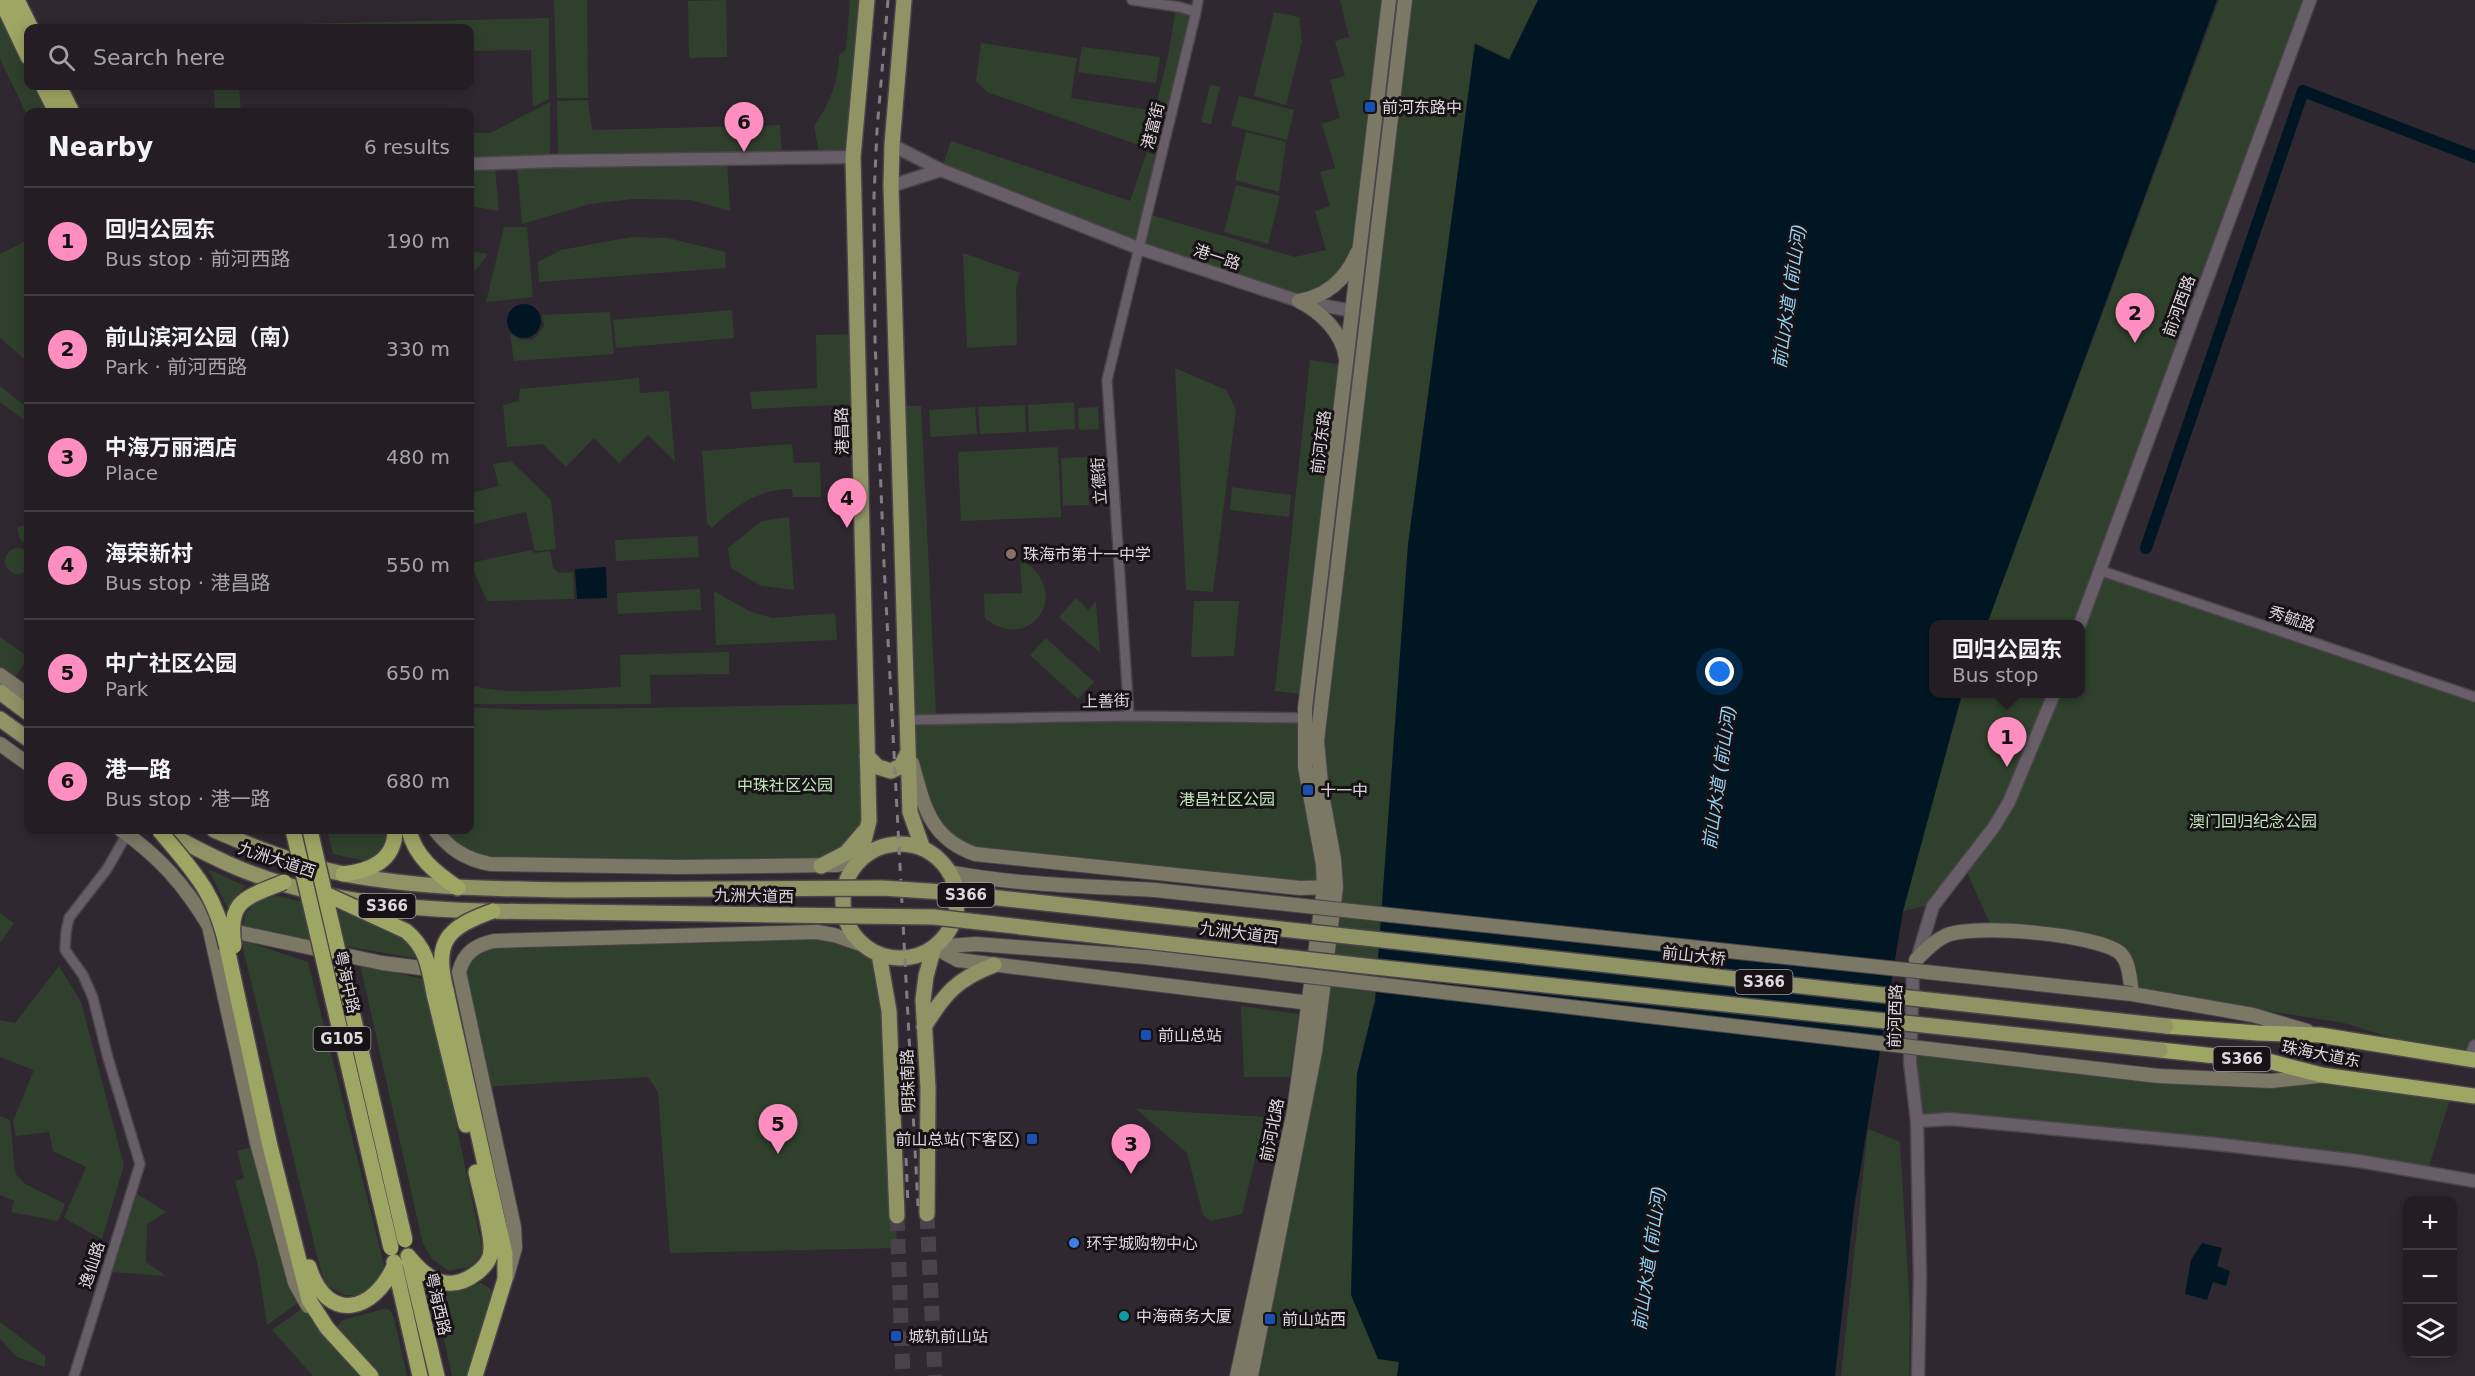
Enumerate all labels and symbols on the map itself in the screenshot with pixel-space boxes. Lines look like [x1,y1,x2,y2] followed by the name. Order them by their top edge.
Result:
[1382,98,1462,117] place label: 前河东路中
[1138,100,1168,152] street label: 港富街
[1363,100,1377,114] marker: 前河东路中
[724,102,764,152] pin: 6
[1768,222,1810,370] water label: 前山水道 (前山河)
[1191,241,1243,273] street label: 港一路
[2159,273,2199,339] street label: 前河西路
[2116,294,2154,343] pin: 2
[832,407,852,455] street label: 港昌路
[1308,409,1334,475] street label: 前河东路
[1088,456,1110,506] street label: 立德街
[828,478,866,528] pin: 4
[1023,545,1151,564] place label: 珠海市第十一中学
[1004,547,1018,561] marker: 珠海市第十一中学
[2266,602,2318,636] street label: 秀毓路
[1705,657,1734,686] your location
[1082,691,1130,711] street label: 上善街
[1698,703,1740,851] water label: 前山水道 (前山河)
[1988,718,2026,767] pin: 1
[737,776,833,795] park label: 中珠社区公园
[1320,781,1368,800] place label: 十一中
[1301,783,1315,797] marker: 十一中
[1179,790,1275,809] park label: 港昌社区公园
[2189,812,2317,831] park label: 澳门回归纪念公园
[236,839,318,881] street label: 九洲大道西
[938,883,994,907] road number: S366
[714,886,794,906] street label: 九洲大道西
[358,894,416,918] road number: S366
[1198,919,1280,947] street label: 九洲大道西
[1661,943,1727,969] street label: 前山大桥
[331,949,363,1015] street label: 粤海中路
[1736,970,1792,994] road number: S366
[1884,984,1906,1048] street label: 前河西路
[1158,1026,1222,1045] place label: 前山总站
[314,1027,370,1051] road number: G105
[1139,1028,1153,1042] marker: 前山总站
[2280,1037,2362,1071] street label: 珠海大道东
[2214,1047,2270,1071] road number: S366
[897,1049,919,1113] street label: 明珠南路
[1257,1097,1287,1163] street label: 前河北路
[758,1104,798,1154] pin: 5
[1112,1124,1150,1174] pin: 3
[896,1130,1020,1149] place label: 前山总站(下客区)
[1025,1132,1039,1146] marker: 前山总站(下客区)
[1628,1184,1670,1332] water label: 前山水道 (前山河)
[1086,1234,1198,1253] place label: 环宇城购物中心
[1067,1236,1081,1250] marker: 环宇城购物中心
[76,1239,108,1291] street label: 逸仙路
[422,1271,454,1337] street label: 粤海西路
[1136,1307,1232,1326] place label: 中海商务大厦
[1117,1309,1131,1323] marker: 中海商务大厦
[1282,1310,1346,1329] place label: 前山站西
[1263,1312,1277,1326] marker: 前山站西
[908,1327,988,1346] place label: 城轨前山站
[889,1329,903,1343] marker: 城轨前山站

